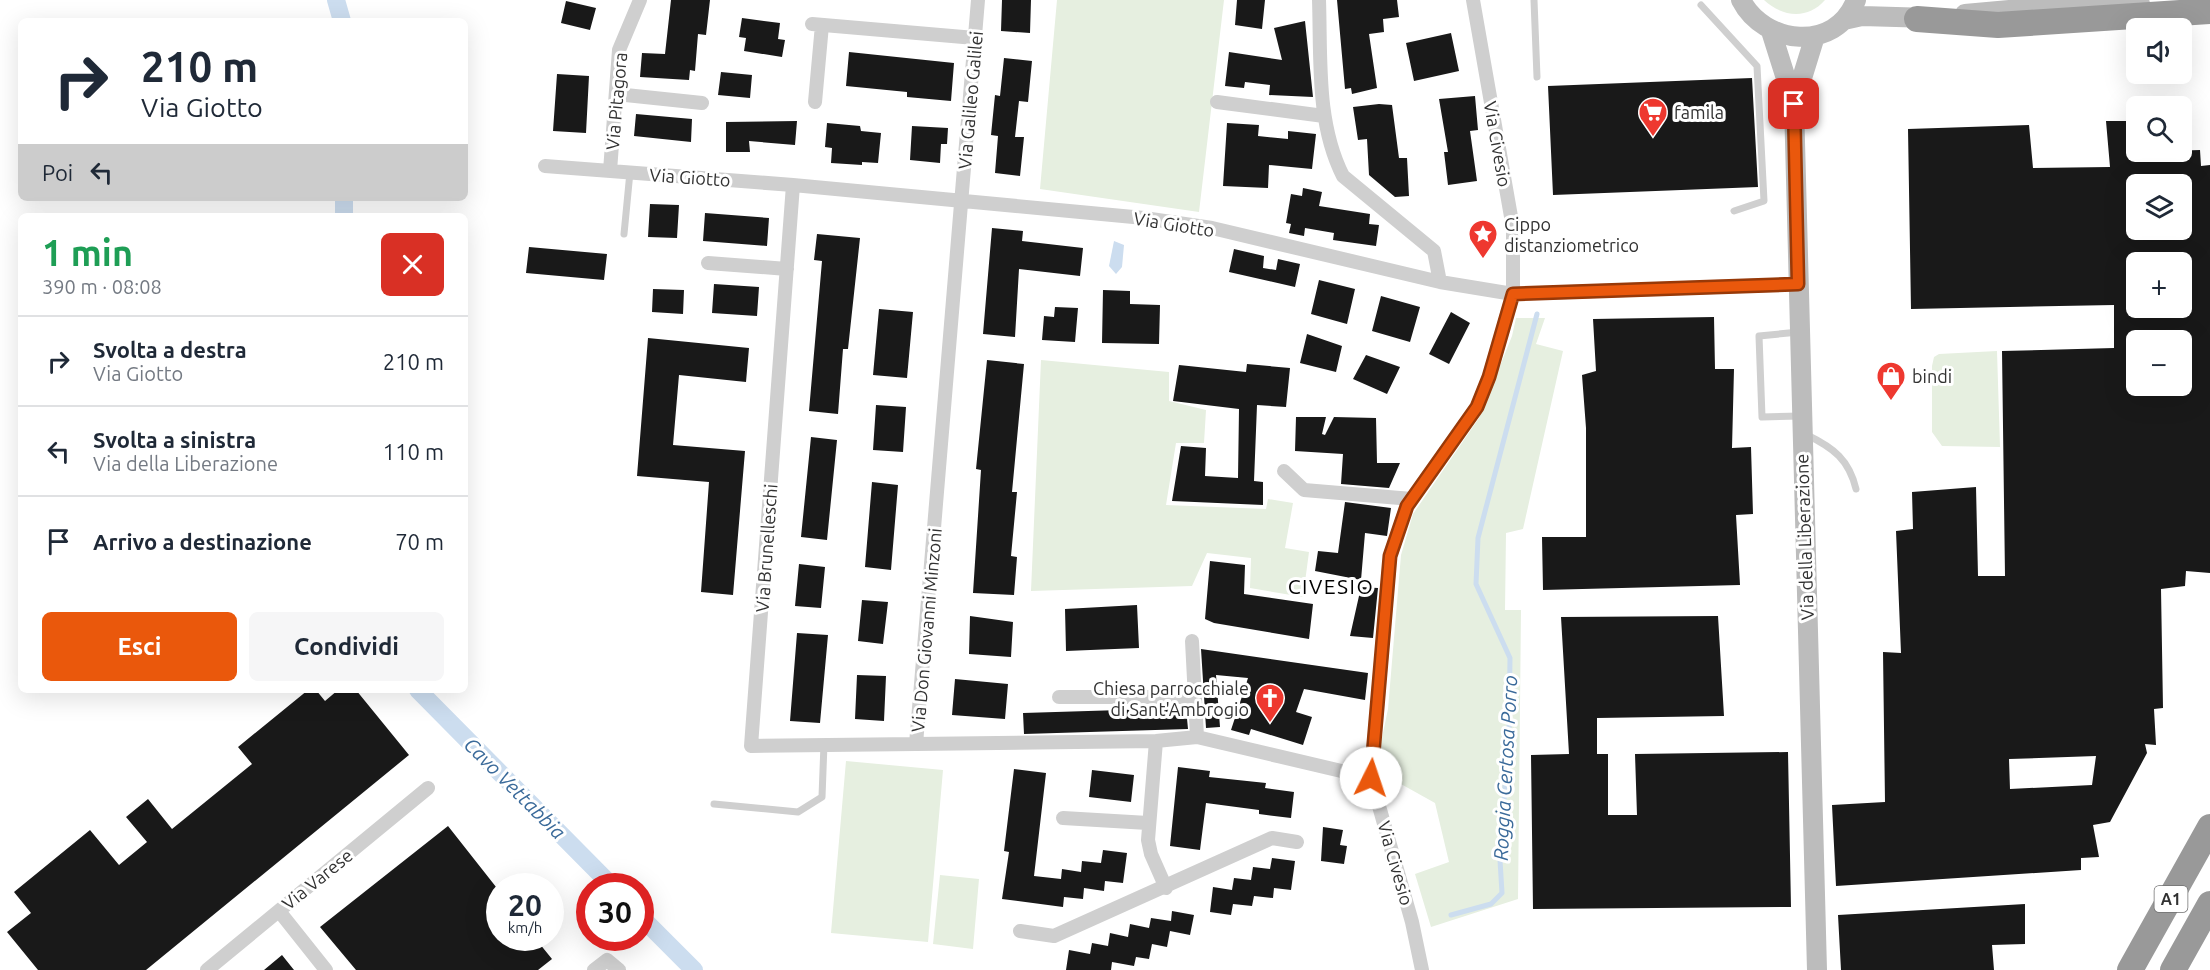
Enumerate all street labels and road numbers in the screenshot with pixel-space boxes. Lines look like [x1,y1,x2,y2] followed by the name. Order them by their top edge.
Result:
[954,30,986,170] street label: Via Galileo Galilei
[602,51,630,151] street label: Via Pitagora
[1481,100,1515,188] street label: Via Civesio
[649,164,731,190] street label: Via Giotto
[1132,208,1216,240] street label: Via Giotto
[1791,453,1817,621] street label: Via della Liberazione
[752,483,780,613] street label: Via Brunelleschi
[907,527,945,733] street label: Via Don Giovanni Minzoni
[1374,819,1418,907] street label: Via Civesio
[278,845,356,913] street label: Via Varese
[2154,886,2188,912] road number: A1

